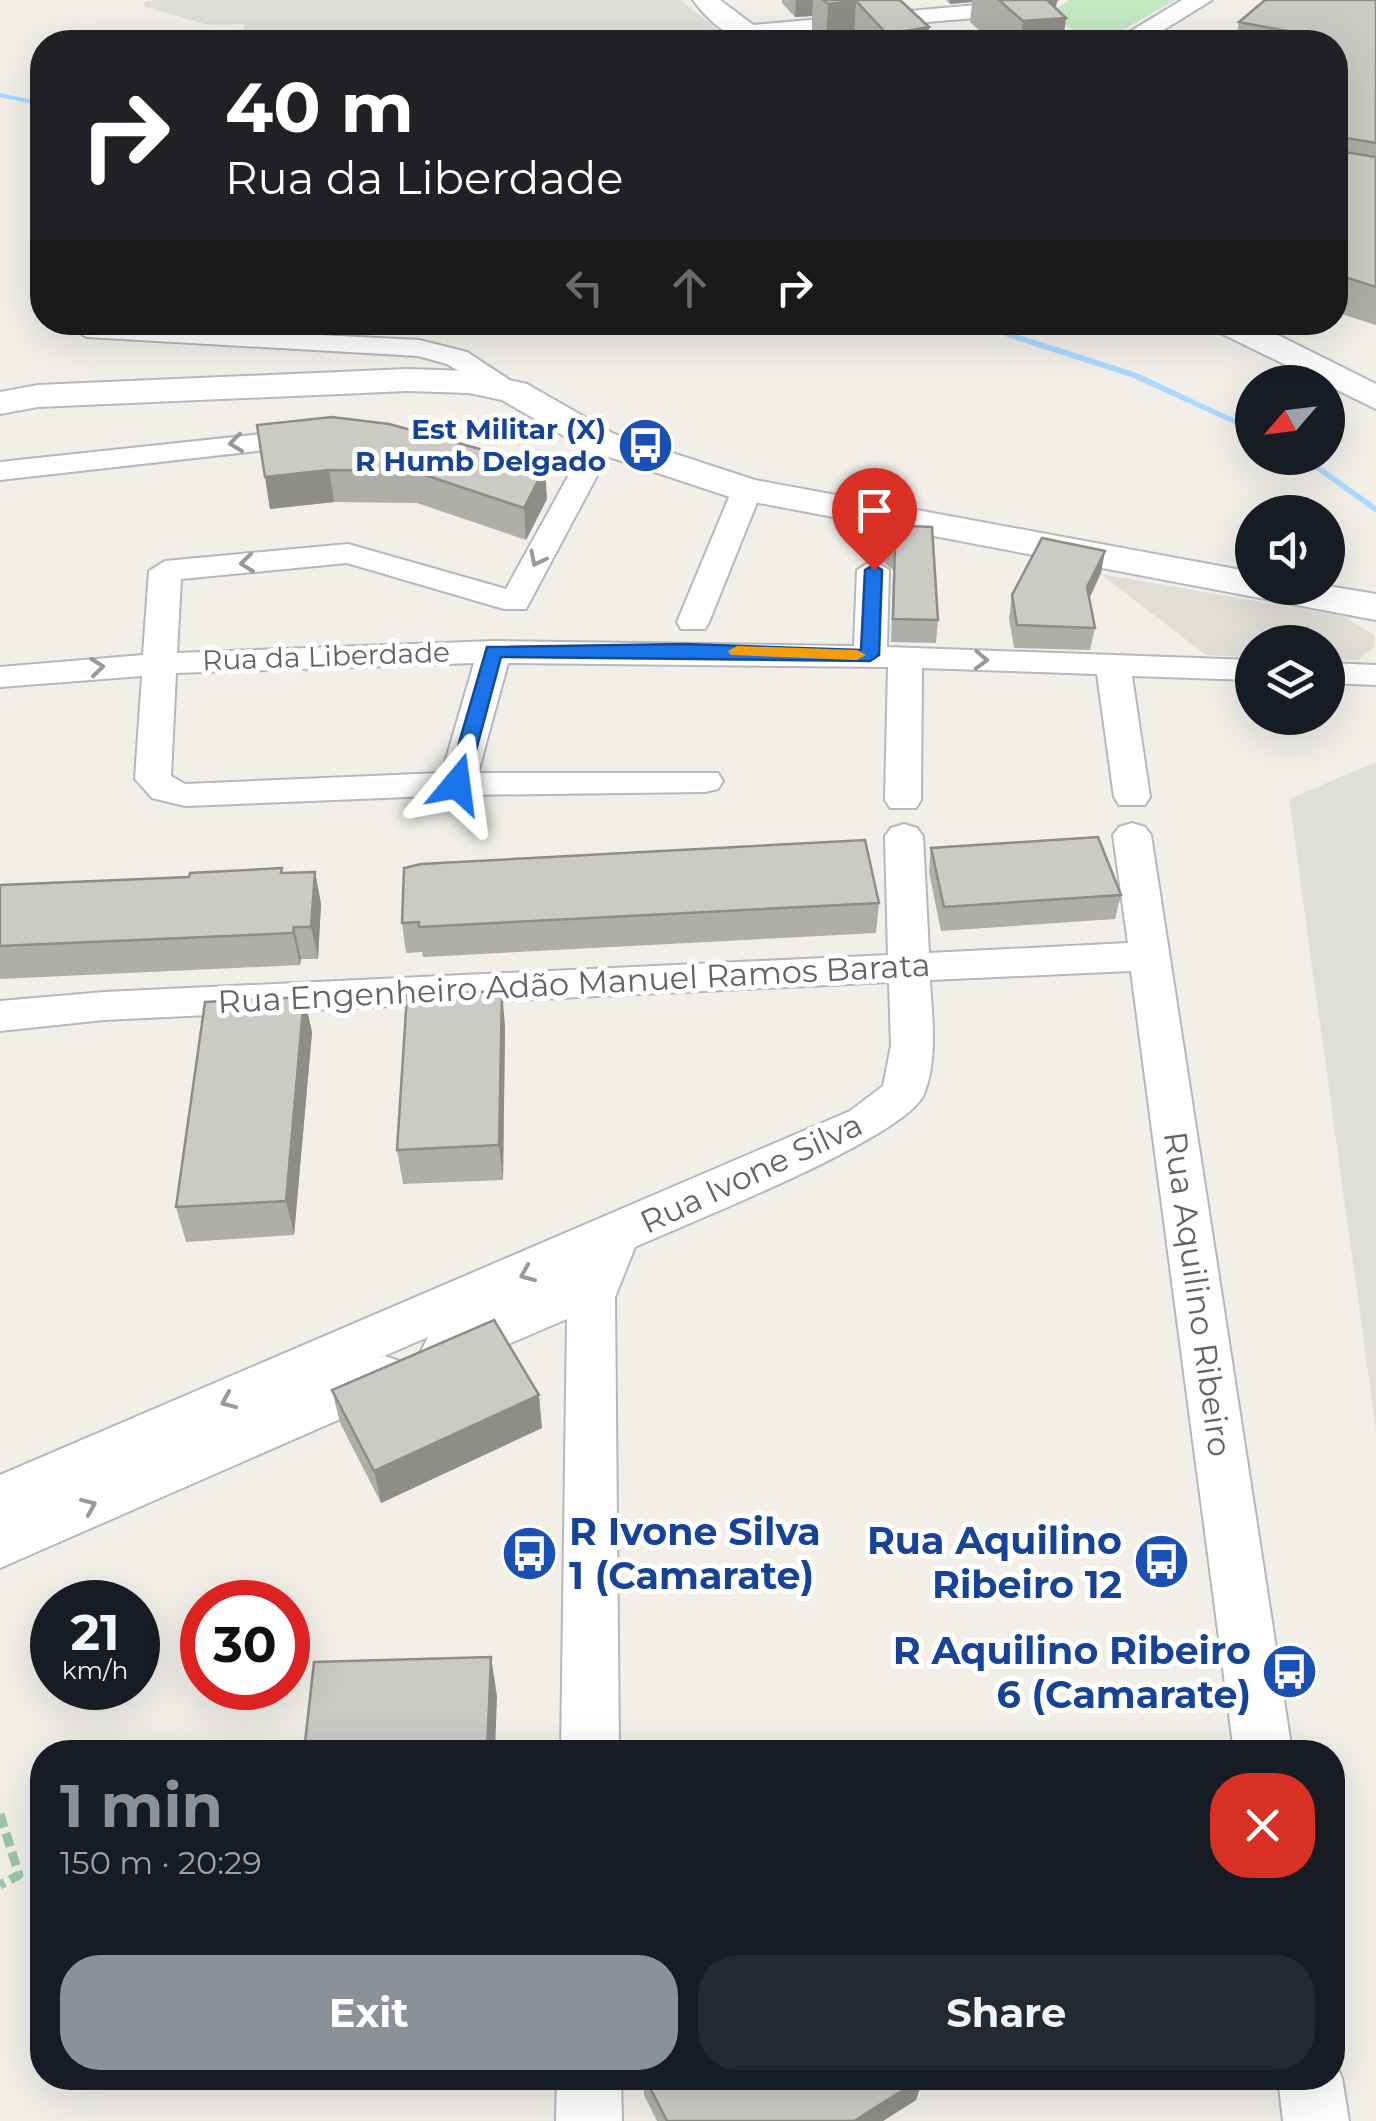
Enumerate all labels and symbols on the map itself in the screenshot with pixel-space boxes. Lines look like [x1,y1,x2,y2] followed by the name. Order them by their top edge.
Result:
[1235,365,1345,475] north arrow
[355,412,606,478] place label: Est Militar (X) R Humb Delgado
[615,415,675,475] bus stop icon: Est Militar (X) R Humb Delgado
[228,432,244,453] one-way arrow
[832,468,917,571] pin
[530,548,550,566] one-way arrow
[238,552,254,573] one-way arrow
[202,635,450,677] street label: Rua da Liberdade
[974,649,990,670] one-way arrow
[89,657,105,678] one-way arrow
[405,732,509,836] position arrow
[217,945,931,1021] street label: Rua Engenheiro Adão Manuel Ramos Barata
[634,1105,868,1241] street label: Rua Ivone Silva
[1156,1129,1240,1459] street label: Rua Aquilino Ribeiro
[519,1262,537,1282] one-way arrow
[220,1389,238,1409] one-way arrow
[79,1498,97,1518] one-way arrow
[569,1508,821,1599] place label: R Ivone Silva 1 (Camarate)
[867,1517,1122,1608] place label: Rua Aquilino Ribeiro 12
[500,1523,560,1583] bus stop icon: R Ivone Silva 1 (Camarate)
[1131,1532,1191,1592] bus stop icon: Rua Aquilino Ribeiro 12
[180,1580,310,1710] speed limit sign: 30
[893,1627,1251,1718] place label: R Aquilino Ribeiro 6 (Camarate)
[1260,1642,1320,1702] bus stop icon: R Aquilino Ribeiro 6 (Camarate)

